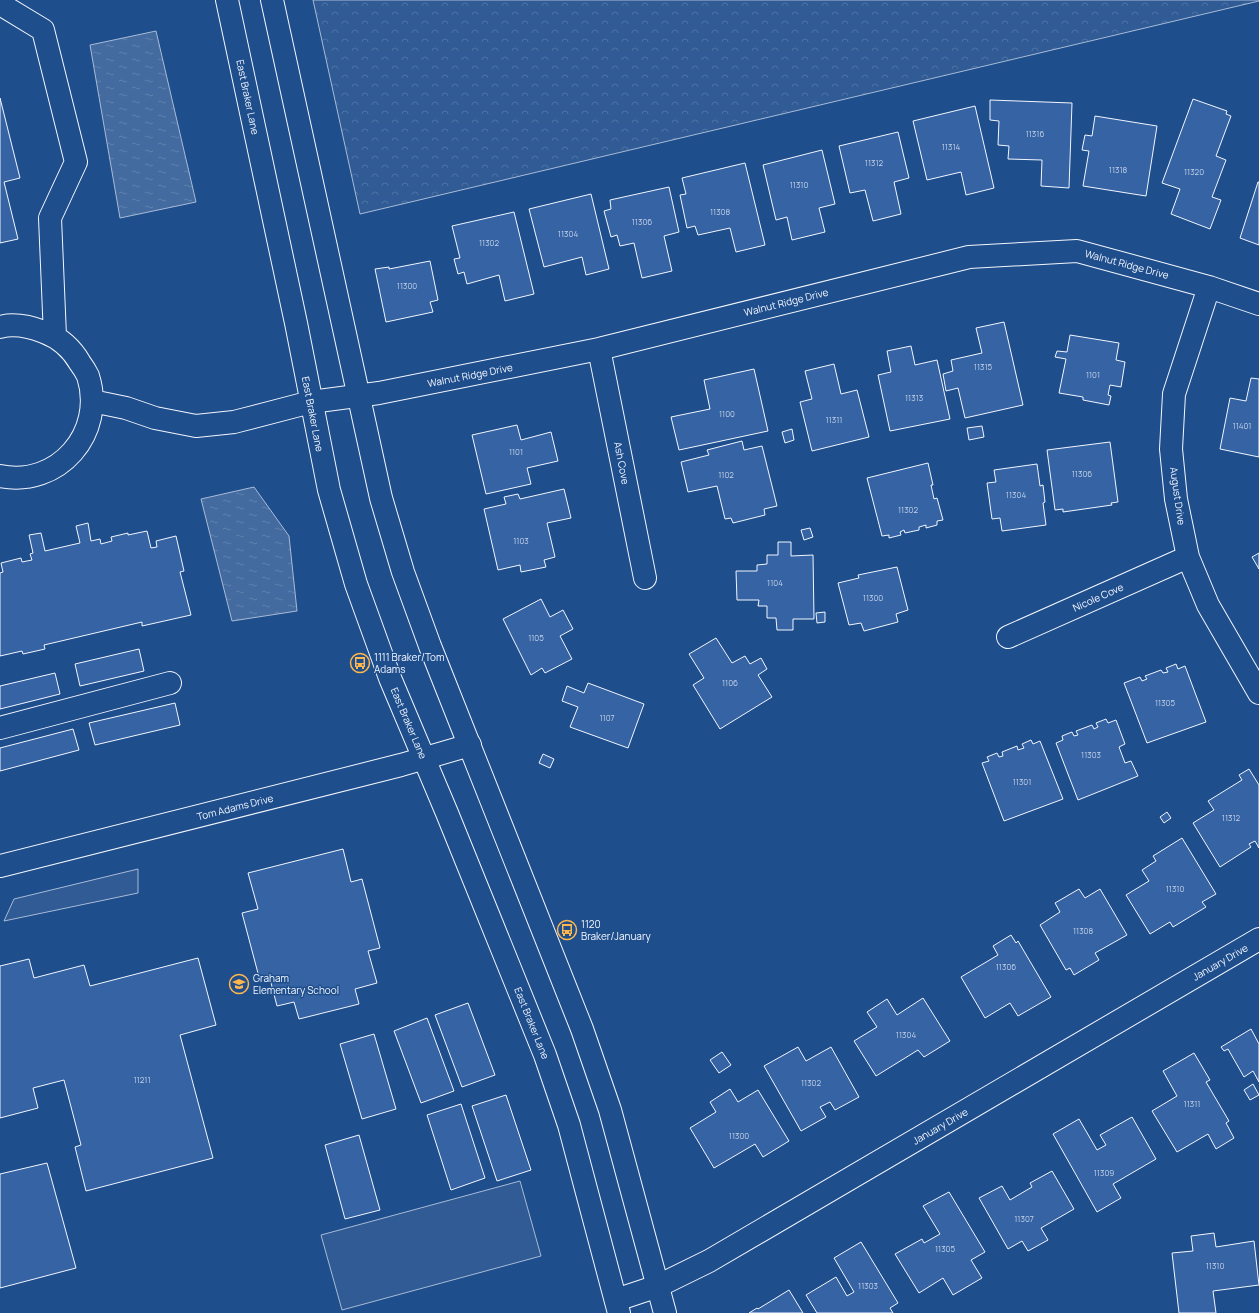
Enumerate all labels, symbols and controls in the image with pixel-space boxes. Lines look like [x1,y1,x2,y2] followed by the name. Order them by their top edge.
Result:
[233,58,263,136] street label: East Braker Lane
[1026,128,1044,139] house number: 11316
[942,141,961,152] house number: 11314
[865,157,884,168] house number: 11312
[1109,164,1128,175] house number: 11318
[1184,166,1204,177] house number: 11320
[790,179,808,190] house number: 11310
[710,206,730,217] house number: 11308
[632,216,652,227] house number: 11306
[558,228,578,239] house number: 11304
[479,237,499,248] house number: 11302
[1083,246,1171,282] street label: Walnut Ridge Drive
[397,280,417,291] house number: 11300
[742,285,830,319] street label: Walnut Ridge Drive
[426,360,514,390] street label: Walnut Ridge Drive
[974,361,993,372] house number: 11315
[1086,369,1100,380] house number: 1101
[299,375,327,453] street label: East Braker Lane
[905,392,923,403] house number: 11313
[719,408,735,419] house number: 1100
[826,414,842,425] house number: 11311
[1233,420,1251,431] house number: 11401
[611,440,633,486] street label: Ash Cove
[509,446,523,457] house number: 1101
[1167,466,1189,526] street label: August Drive
[1072,468,1092,479] house number: 11306
[718,469,734,480] house number: 1102
[1006,489,1026,500] house number: 11304
[898,504,918,515] house number: 11302
[513,535,529,546] house number: 1103
[767,577,783,588] house number: 1104
[1070,580,1126,614] street label: Nicole Cove
[863,592,883,603] house number: 11300
[528,632,544,643] house number: 1105
[374,650,444,676] place label: 1111 Braker/Tom Adams
[349,652,371,674] bus stop icon: 1111 Braker/Tom Adams
[722,677,738,688] house number: 1106
[388,685,430,761] street label: East Braker Lane
[1155,697,1175,708] house number: 11305
[599,712,615,723] house number: 1107
[1081,749,1101,760] house number: 11303
[1013,776,1031,787] house number: 11301
[195,791,275,823] street label: Tom Adams Drive
[1222,812,1241,823] house number: 11312
[1166,883,1184,894] house number: 11310
[581,917,651,943] place label: 1120 Braker/January
[556,919,578,941] bus stop icon: 1120 Braker/January
[1073,925,1093,936] house number: 11308
[1190,940,1250,984] street label: January Drive
[996,961,1016,972] house number: 11306
[253,971,339,997] place label: Graham Elementary School
[228,973,250,995] school or university icon: Graham Elementary School
[511,985,553,1061] street label: East Braker Lane
[896,1029,916,1040] house number: 11304
[133,1074,151,1085] house number: 11211
[801,1077,821,1088] house number: 11302
[1184,1098,1200,1109] house number: 11311
[910,1104,970,1148] street label: January Drive
[729,1130,749,1141] house number: 11300
[1094,1167,1114,1178] house number: 11309
[1014,1213,1034,1224] house number: 11307
[935,1243,955,1254] house number: 11305
[1206,1260,1224,1271] house number: 11310
[858,1280,878,1291] house number: 11303

